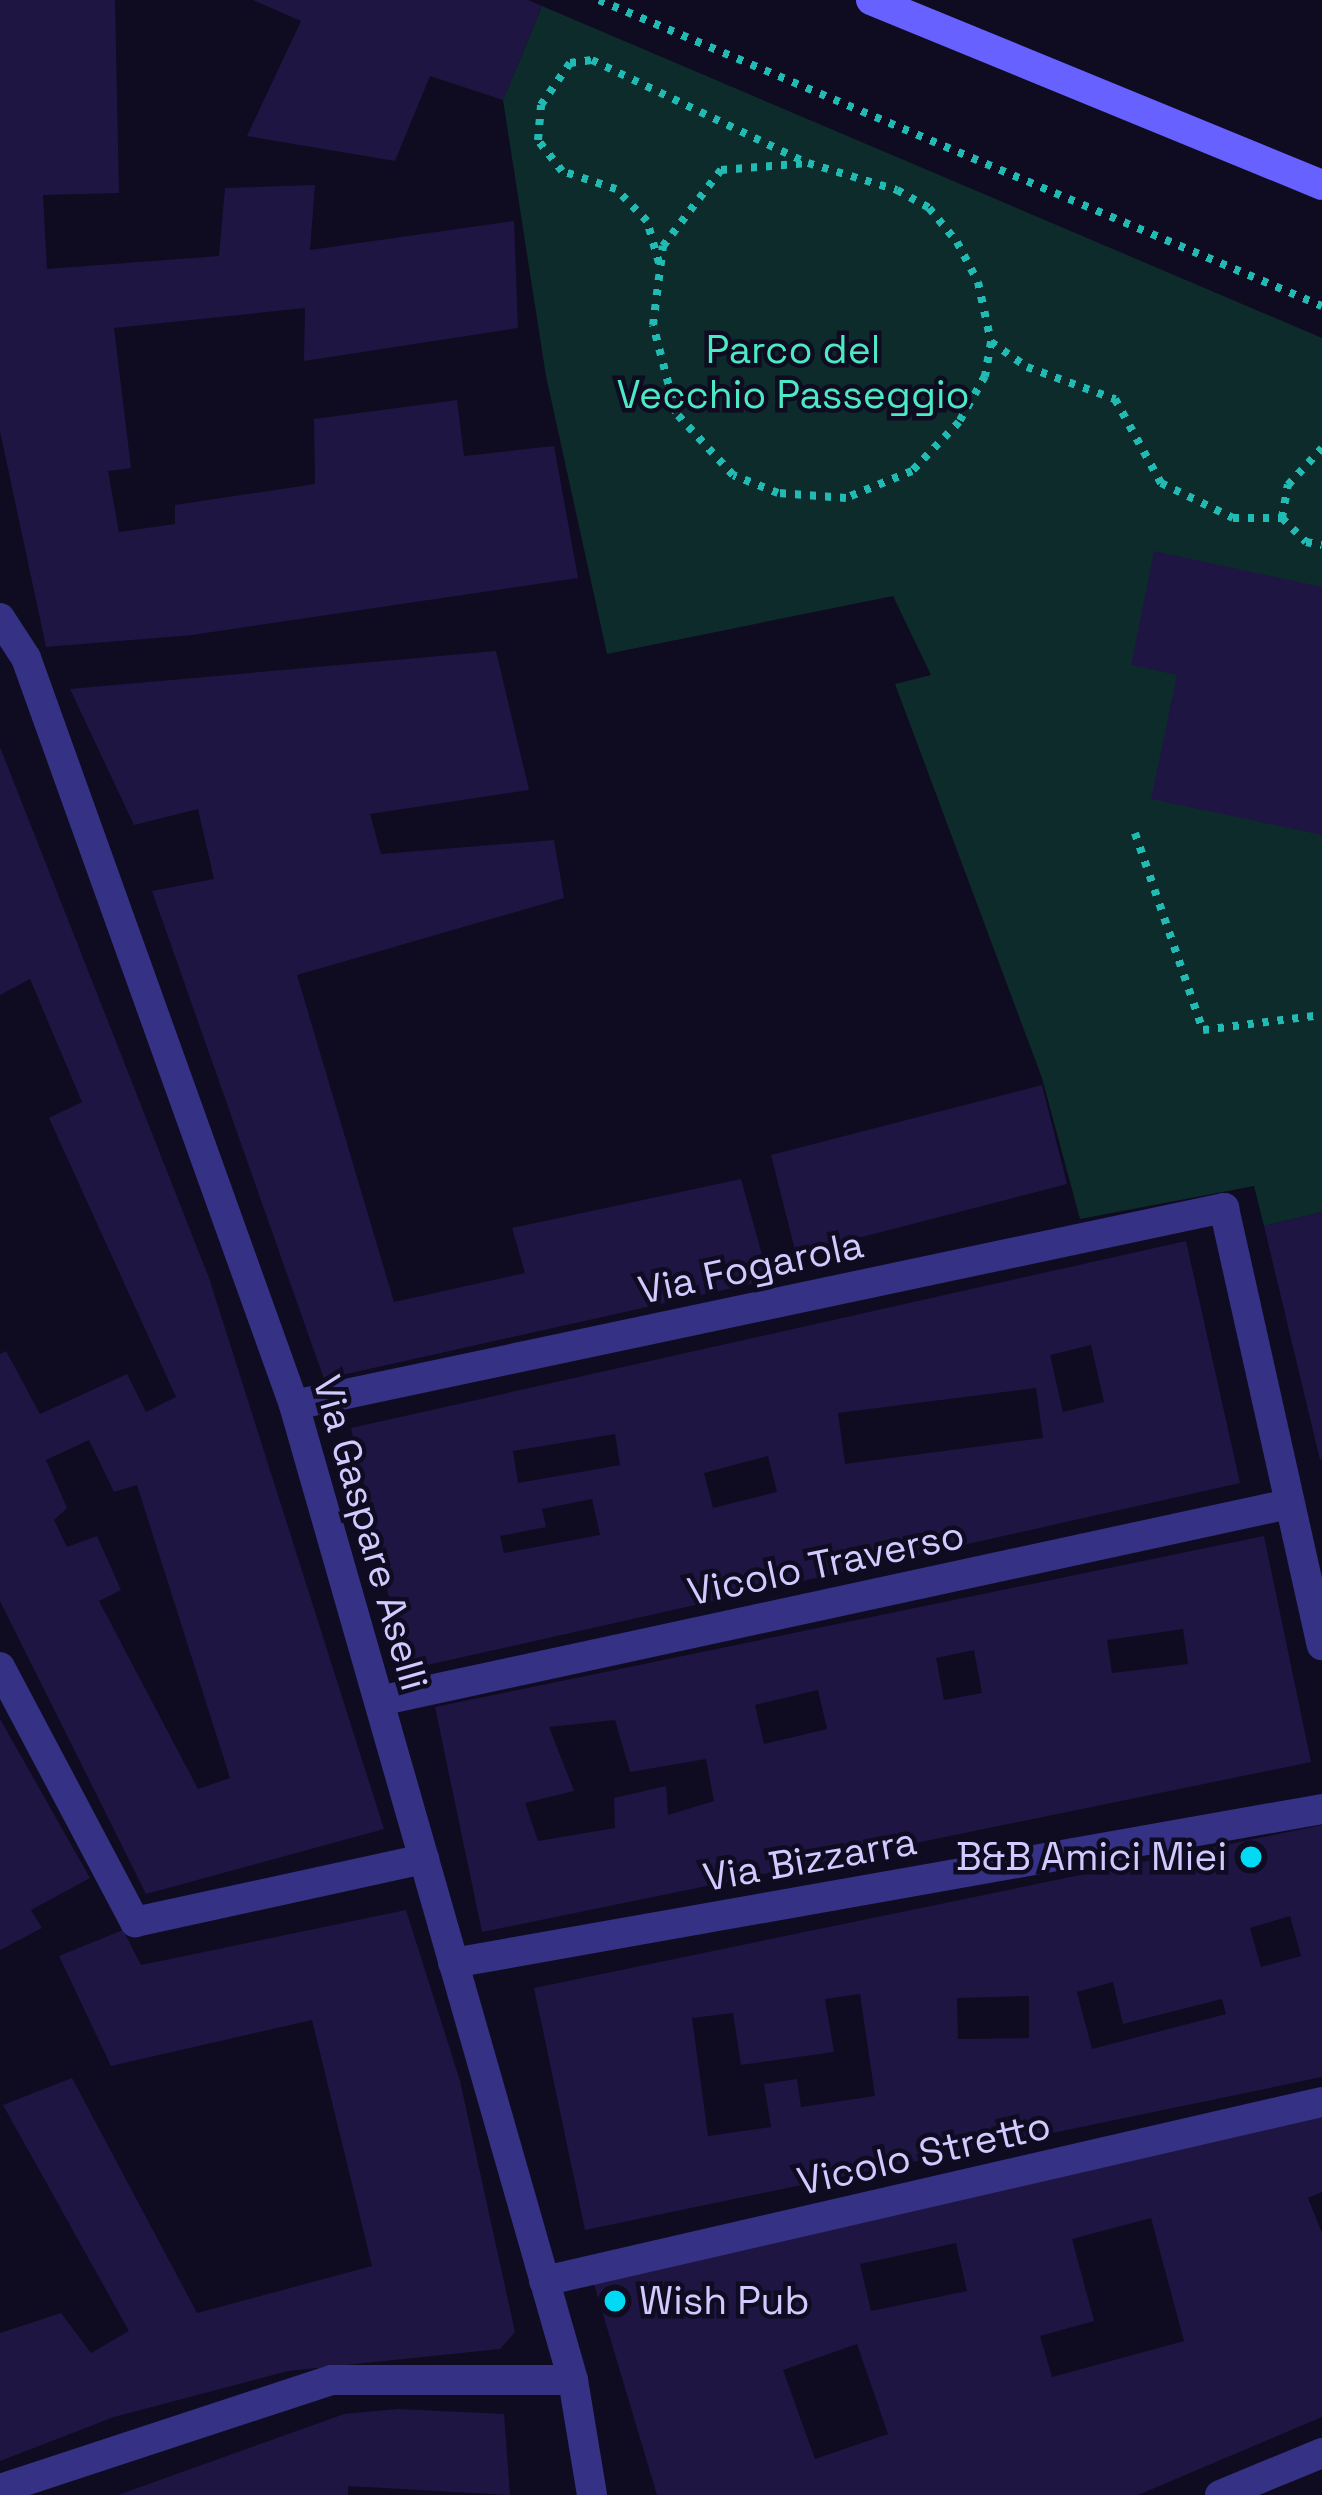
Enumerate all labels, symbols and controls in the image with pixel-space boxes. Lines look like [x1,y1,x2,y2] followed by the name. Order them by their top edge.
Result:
[616,328,970,419] park label: Parco del Vecchio Passeggio
[634,1221,868,1315] street label: Via Fogarola
[303,1370,437,1696] street label: Via Gaspare Aselli
[683,1512,969,1616] street label: Vicolo Traverso
[700,1818,920,1902] street label: Via Bizzarra
[955,1834,1227,1880] place label: B&B Amici Miei
[1238,1844,1264,1870] marker: B&B Amici Miei
[793,2102,1055,2206] street label: Vicolo Stretto
[639,2278,810,2324] place label: Wish Pub
[602,2288,628,2314] marker: Wish Pub

